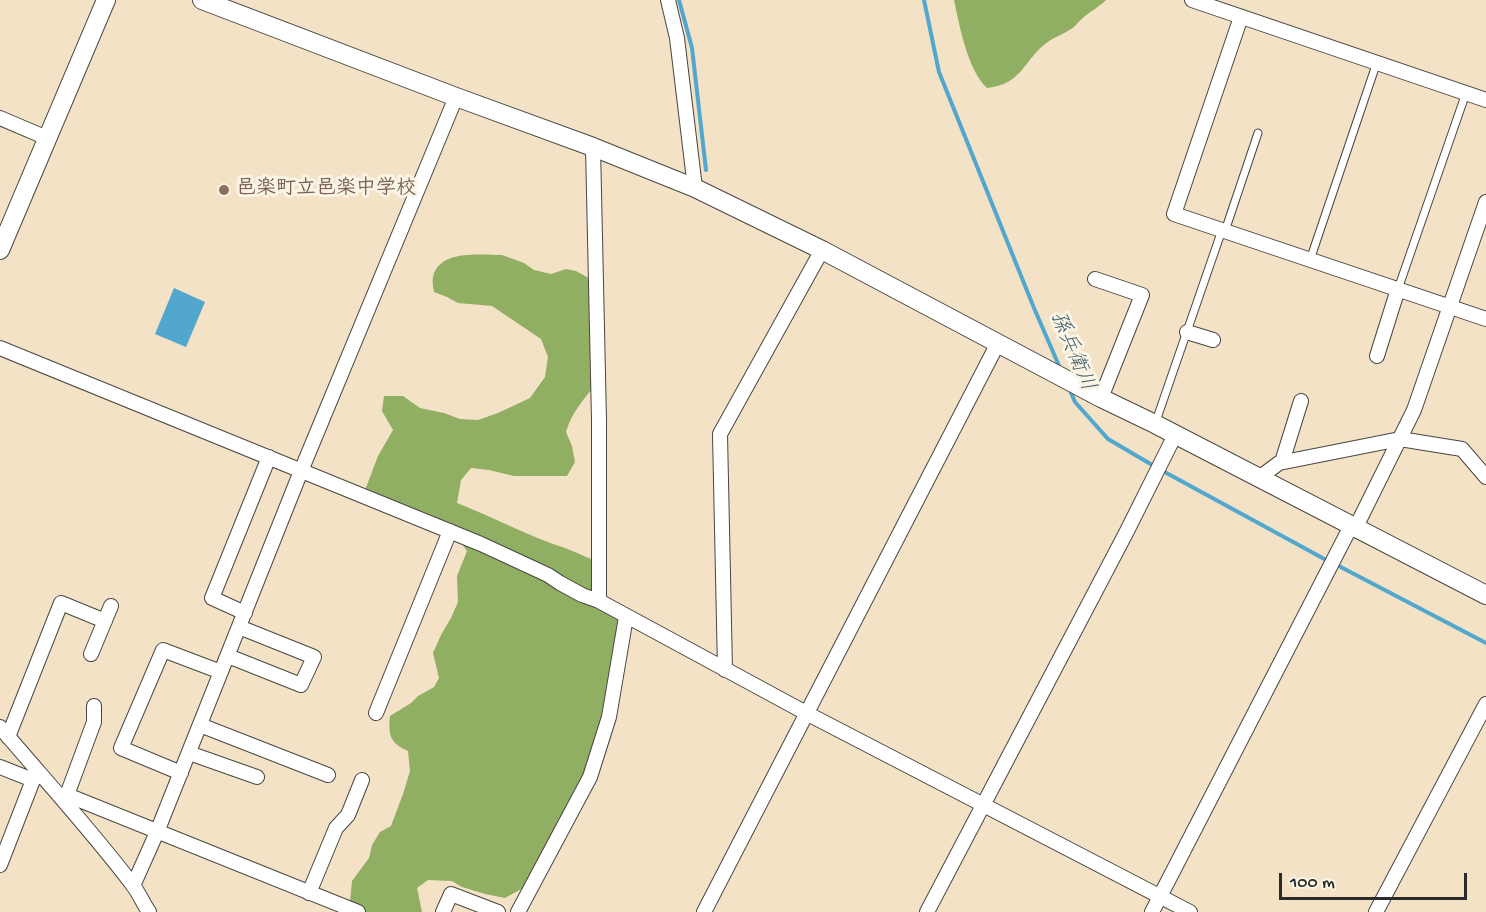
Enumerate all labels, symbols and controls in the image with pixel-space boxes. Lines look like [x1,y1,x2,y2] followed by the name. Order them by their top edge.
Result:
[236,178,416,202] place label: 邑楽町立邑楽中学校
[217,183,231,197] marker: 邑楽町立邑楽中学校
[1043,308,1099,396] water label: 孫兵衛川
[1282,861,1470,899] scale bar
[1290,873,1335,894] text: 100 m

